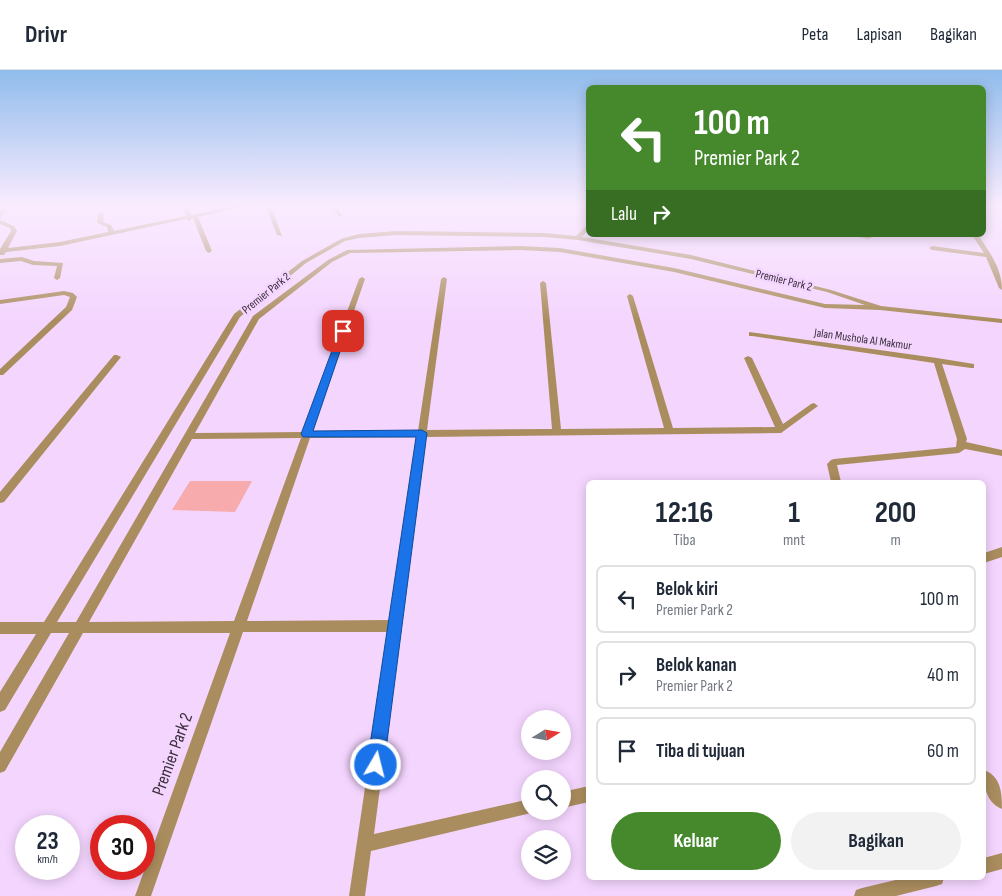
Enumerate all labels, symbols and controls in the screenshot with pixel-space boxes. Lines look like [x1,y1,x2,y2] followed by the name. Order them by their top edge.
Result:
[25,20,67,49] text: Drivr
[801,24,829,45] text: Peta
[857,24,902,45] text: Lapisan
[930,24,977,45] text: Bagikan
[694,102,770,145] text: 100 m
[611,105,676,170] icon: left
[694,145,800,172] text: Premier Park 2
[647,200,675,228] icon: right
[611,203,637,226] text: Lalu
[754,266,814,295] street label: Premier Park 2
[239,269,293,317] street label: Premier Park 2
[322,310,364,352] pin
[329,317,357,345] icon: arrive
[812,325,913,354] street label: Jalan Mushola Al Makmur
[656,495,713,531] text: 12:16
[788,495,800,531] text: 1
[875,495,916,531] text: 200
[673,531,696,550] text: Tiba
[783,531,805,550] text: mnt
[890,531,901,550] text: m
[656,578,718,601] text: Belok kiri
[613,585,641,613] icon: left
[920,588,959,611] text: 100 m
[656,601,733,620] text: Premier Park 2
[656,654,737,677] text: Belok kanan
[613,661,641,689] icon: right
[927,664,959,687] text: 40 m
[656,677,733,696] text: Premier Park 2
[148,710,197,798] street label: Premier Park 2
[521,710,571,760] north arrow
[521,710,571,880] map controls
[613,737,641,765] icon: arrive
[349,738,401,790] position arrow
[656,740,745,763] text: Tiba di tujuan
[927,740,959,763] text: 60 m
[521,770,571,820] button: search
[611,812,781,870] button: Keluar
[791,812,961,870] button: Bagikan
[90,815,155,880] speed limit sign: 30
[36,826,59,857] text: 23
[521,830,571,880] button: layers
[37,852,58,867] text: km/h

